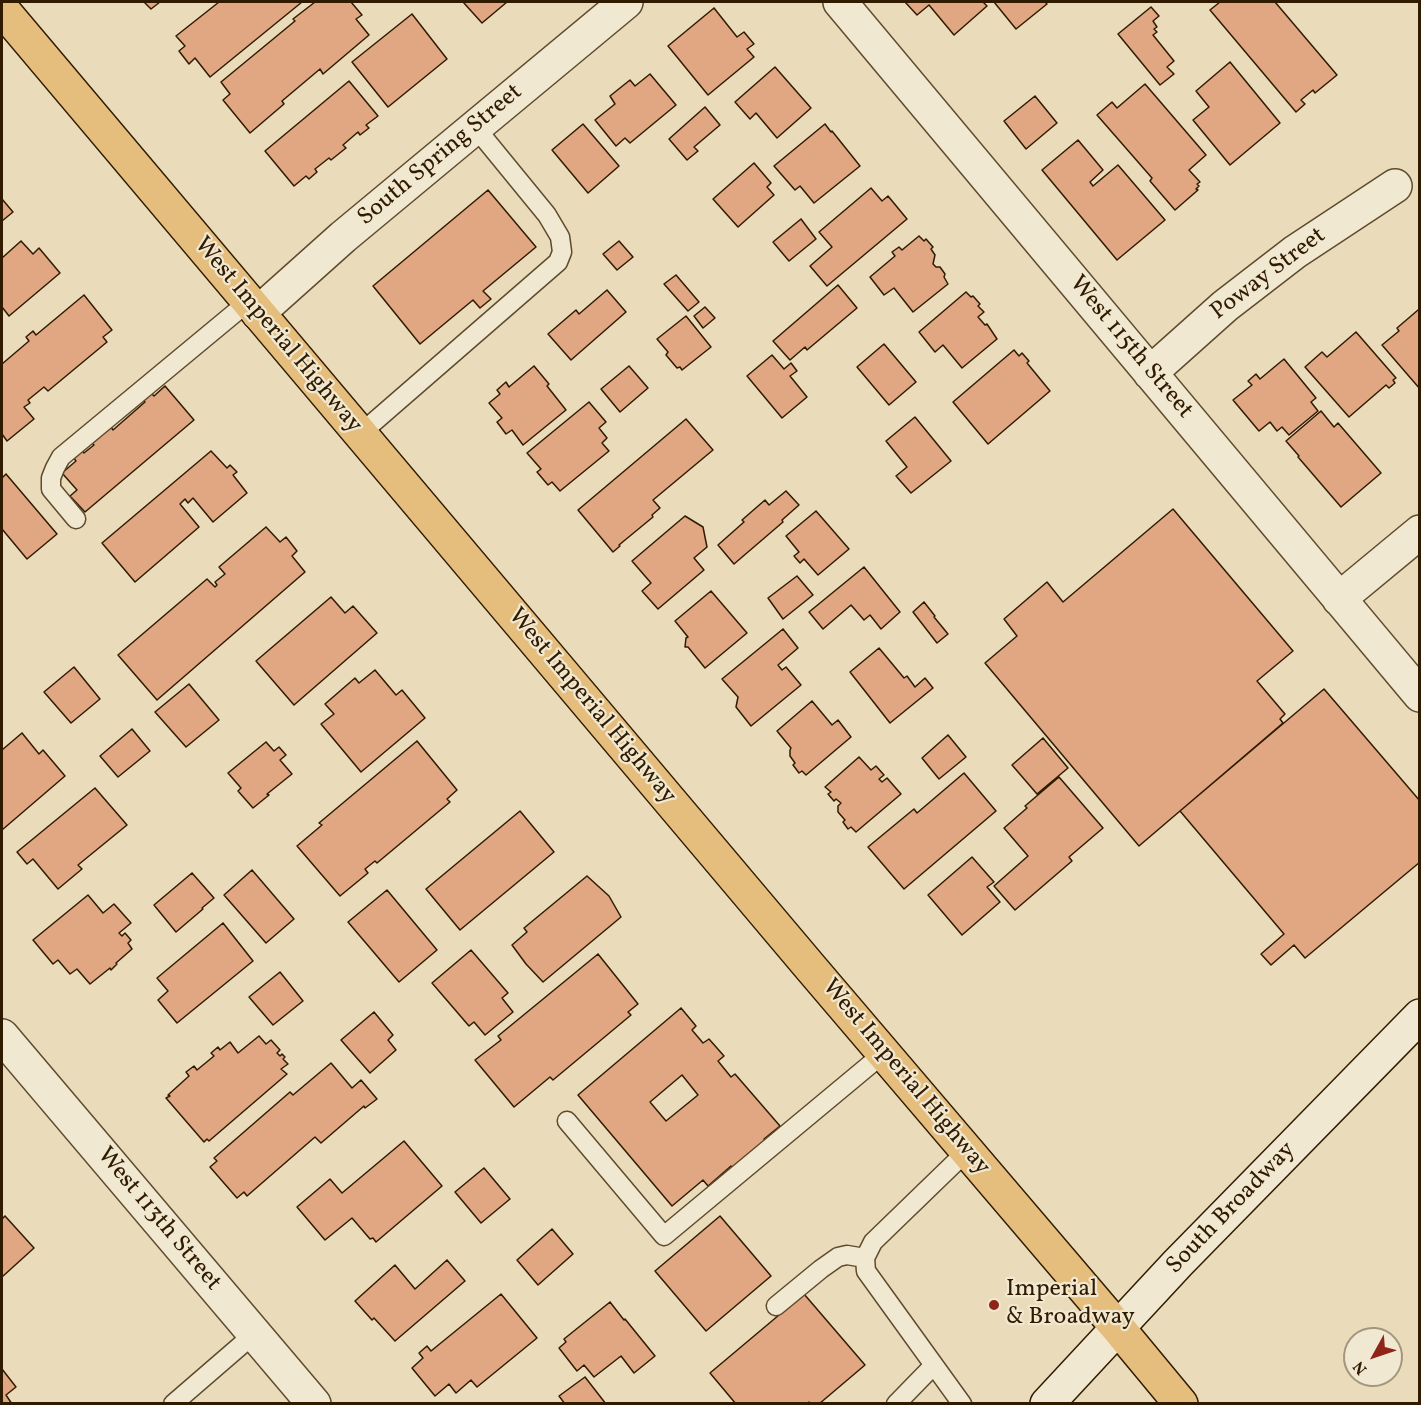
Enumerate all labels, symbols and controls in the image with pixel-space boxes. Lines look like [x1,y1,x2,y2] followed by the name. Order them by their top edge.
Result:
[353,79,529,233] street label: South Spring Street
[1206,222,1332,328] street label: Poway Street
[187,232,367,440] street label: West Imperial Highway
[1062,271,1198,425] street label: West 115th Street
[501,603,681,811] street label: West Imperial Highway
[815,974,995,1182] street label: West Imperial Highway
[1162,1137,1302,1281] street label: South Broadway
[90,1142,226,1298] street label: West 113th Street
[1006,1277,1135,1333] place label: Imperial & Broadway
[987,1298,1001,1312] marker: Imperial & Broadway
[1343,1327,1403,1387] north arrow
[1349,1356,1373,1379] text: N

